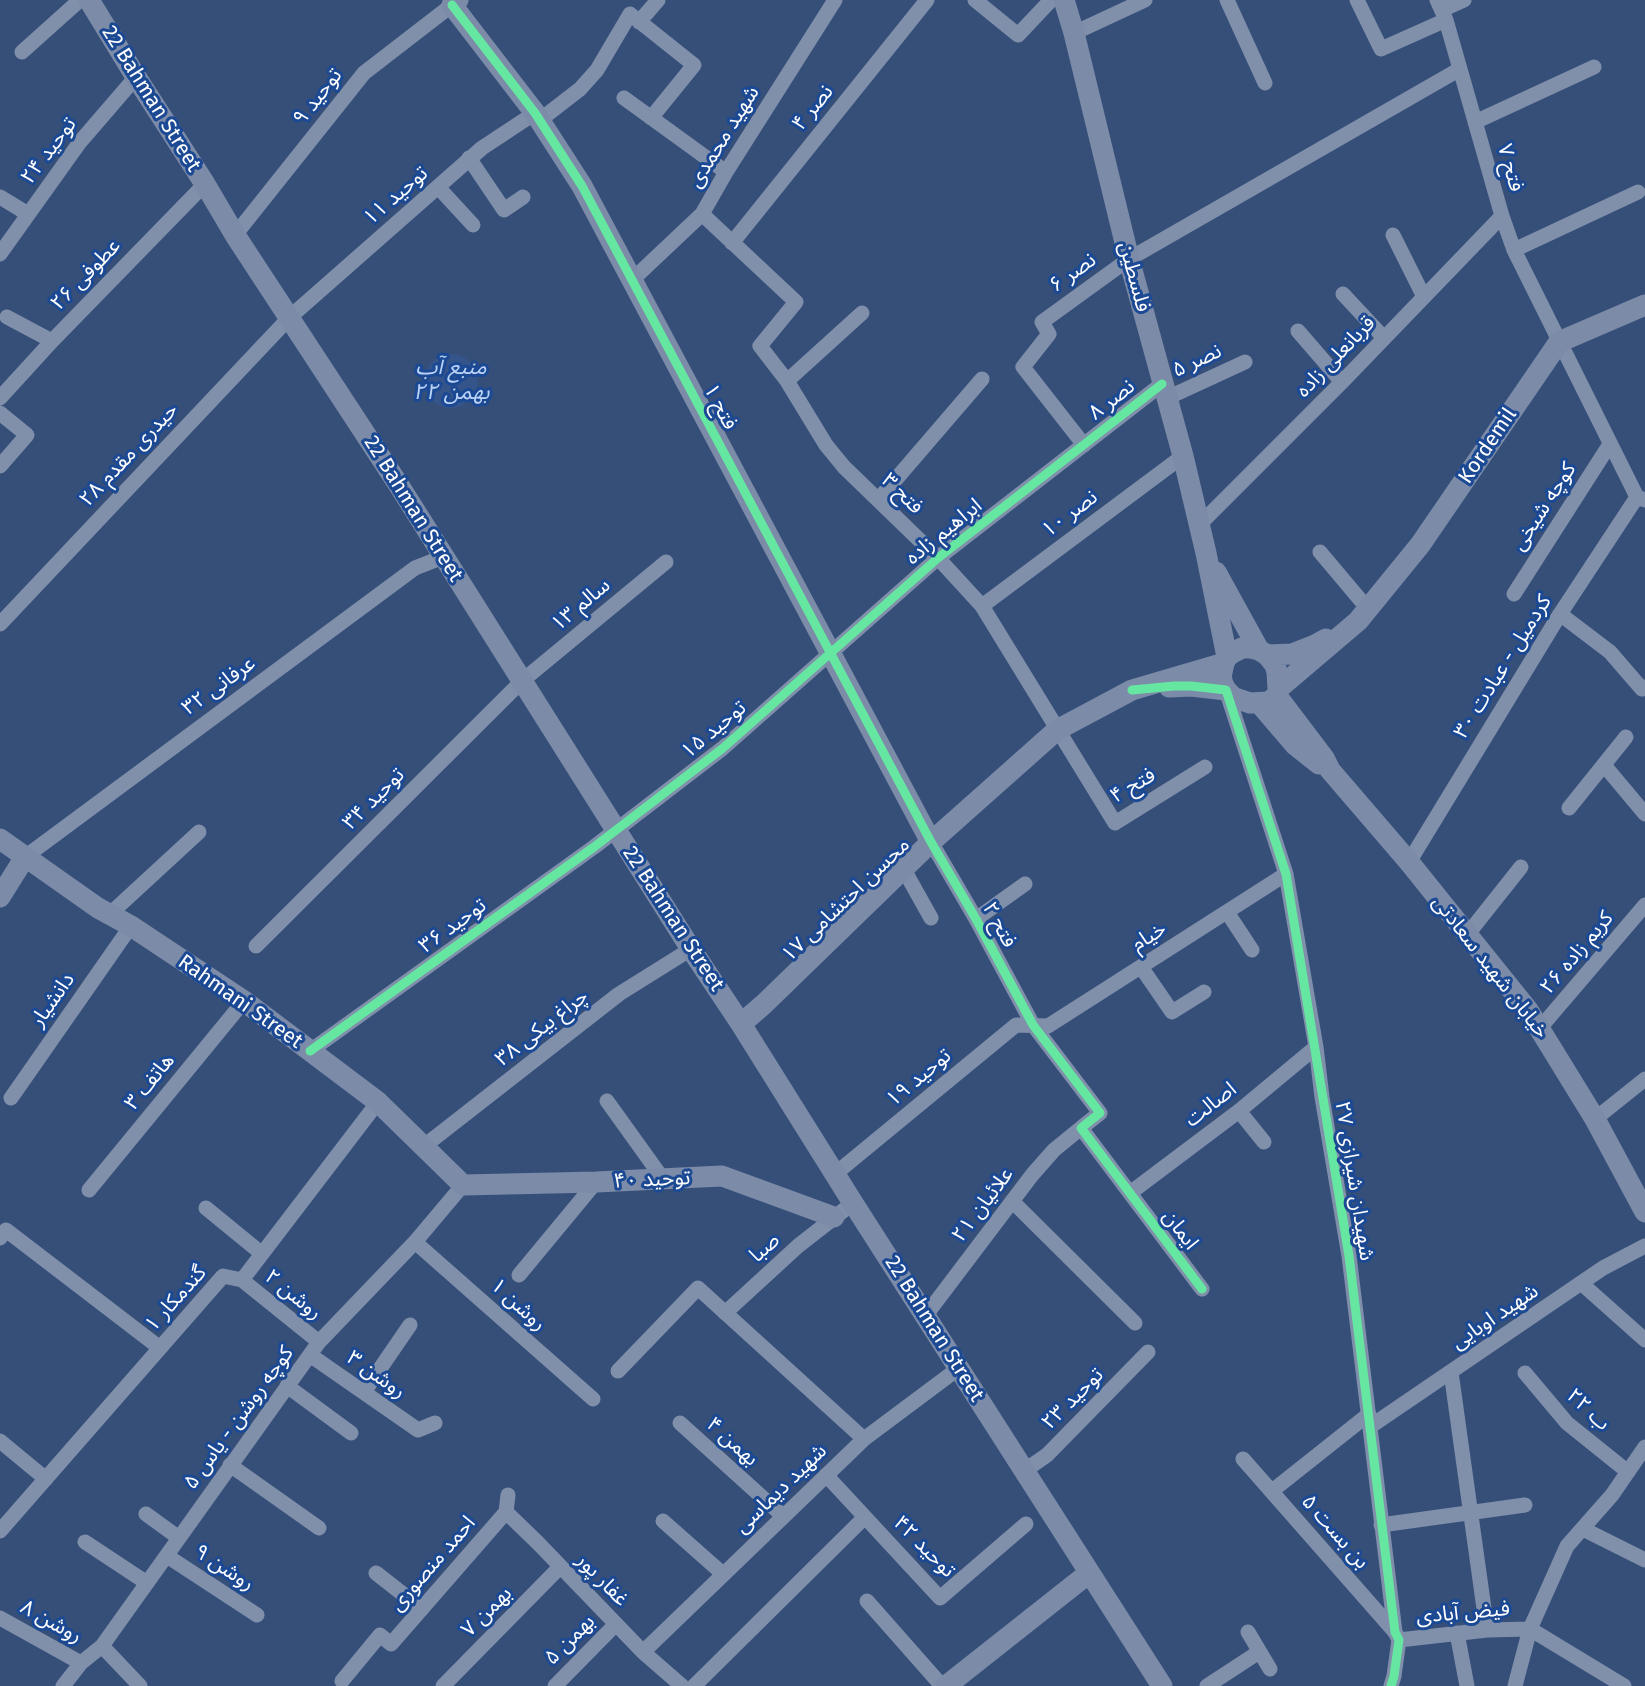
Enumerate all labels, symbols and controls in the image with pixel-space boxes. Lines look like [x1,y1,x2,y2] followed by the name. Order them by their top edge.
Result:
[96,21,206,177] street label: 22 Bahman Street
[288,64,348,130] street label: توحید ۹
[787,80,839,136] street label: نصر ۴
[683,81,765,193] street label: شهید محمدی
[16,113,82,189] street label: توحید ۲۴
[1491,141,1529,195] street label: فتح ۷
[359,161,433,231] street label: توحید ۱۱
[46,234,126,316] street label: عطوفی ۲۶
[1113,239,1155,315] street label: فلسطین
[1045,248,1101,298] street label: نصر ۶
[1291,311,1381,403] street label: قربانعلی زاده
[1168,339,1226,383] street label: نصر ۵
[413,355,489,406] water label: منبع آب ۲۲ بهمن
[1084,374,1140,426] street label: نصر ۸
[698,380,742,434] street label: فتح ۱
[74,398,184,512] street label: حیدری مقدم ۲۸
[1454,403,1522,489] street label: Kordemil
[358,431,468,587] street label: 22 Bahman Street
[1506,458,1582,556] street label: کوچه شیخی
[876,468,928,520] street label: فتح ۳
[1037,485,1103,543] street label: نصر ۱۰
[901,493,987,571] street label: ابراهیم زاده
[546,573,616,637] street label: سالم ۱۳
[1449,591,1557,743] street label: کردمیل - عبادت ۳۰
[177,651,261,721] street label: عرفانی ۳۲
[676,696,752,764] street label: توحید ۱۵
[338,763,410,835] street label: توحید ۳۴
[1106,763,1160,809] street label: فتح ۴
[777,832,915,968] street label: محسن احتشامی ۱۷
[617,842,729,996] street label: 22 Bahman Street
[1426,890,1554,1044] street label: خیابان شهید سعادتی
[414,893,492,959] street label: توحید ۳۶
[976,898,1022,952] street label: فتح ۲
[1535,906,1619,1000] street label: کریم زاده ۲۶
[1127,917,1171,957] street label: خیام
[173,950,307,1054] street label: Rahmani Street
[25,968,81,1032] street label: دانشیار
[491,984,593,1072] street label: چراغ بیکی ۳۸
[881,1044,957,1112] street label: توحید ۱۹
[120,1049,180,1115] street label: هاتف ۳
[1180,1077,1242,1133] street label: اصالت
[1329,1099,1379,1263] street label: شهیدان شیرازی ۲۷
[947,1163,1019,1247] street label: علائیان ۲۱
[613,1165,691,1195] street label: توحید ۴۰
[1157,1205,1203,1255] street label: ایمان
[745,1228,785,1268] street label: صبا
[879,1251,989,1407] street label: 22 Bahman Street
[140,1261,212,1337] street label: گندمکار ۱
[259,1264,327,1326] street label: روشن ۲
[485,1273,551,1337] street label: روشن ۱
[1447,1279,1543,1355] street label: شهید اوبایی
[179,1342,299,1494] street label: کوچه روشن - یاس ۵
[342,1346,410,1404] street label: روشن ۳
[1037,1363,1109,1435] street label: توحید ۲۳
[1561,1384,1615,1436] street label: ب ۲۲
[701,1412,763,1472] street label: بهمن ۴
[730,1439,832,1539] street label: شهید دیماسی
[1296,1490,1374,1574] street label: بن بست ۵
[385,1511,481,1617] street label: احمد منصوری
[888,1511,960,1583] street label: توحید ۴۲
[189,1539,259,1597] street label: روشن ۹
[571,1548,633,1612] street label: غفار پور
[456,1581,518,1643] street label: بهمن ۷
[16,1595,86,1649] street label: روشن ۸
[1415,1596,1511,1630] street label: فیض آبادی
[539,1609,601,1671] street label: بهمن ۵

